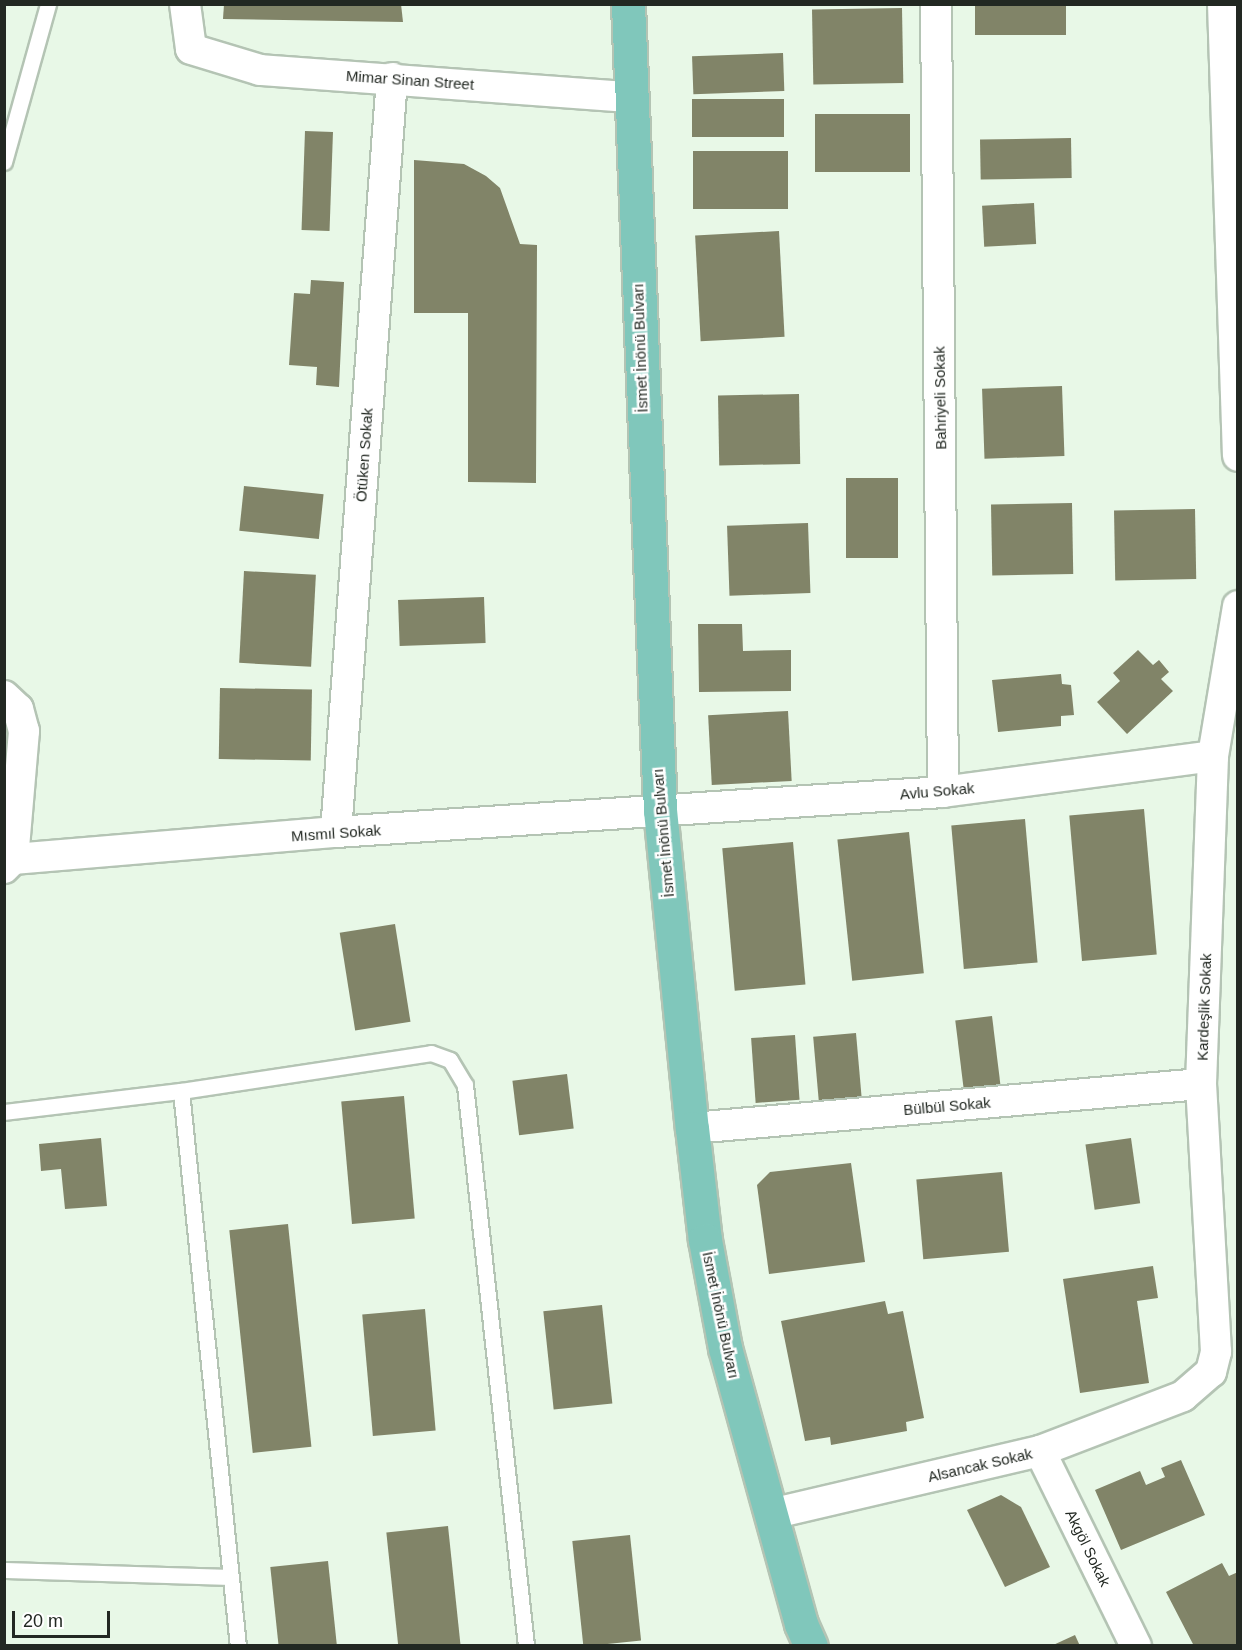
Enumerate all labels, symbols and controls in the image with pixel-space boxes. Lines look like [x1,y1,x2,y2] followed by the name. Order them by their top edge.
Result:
[345,67,475,93] street label: Mimar Sinan Street
[629,283,651,413] street label: İsmet İnönü Bulvarı
[930,346,950,450] street label: Bahriyeli Sokak
[352,407,376,503] street label: Ötüken Sokak
[648,768,678,898] street label: İsmet İnönü Bulvarı
[899,779,975,803] street label: Avlu Sokak
[290,821,382,845] street label: Mısmıl Sokak
[1193,953,1215,1061] street label: Kardeşlik Sokak
[903,1093,991,1119] street label: Bülbül Sokak
[699,1250,743,1380] street label: İsmet İnönü Bulvarı
[926,1444,1034,1486] street label: Alsancak Sokak
[1062,1507,1114,1589] street label: Akgöl Sokak
[15,1599,112,1637] scale bar
[23,1611,63,1631] text: 20 m

